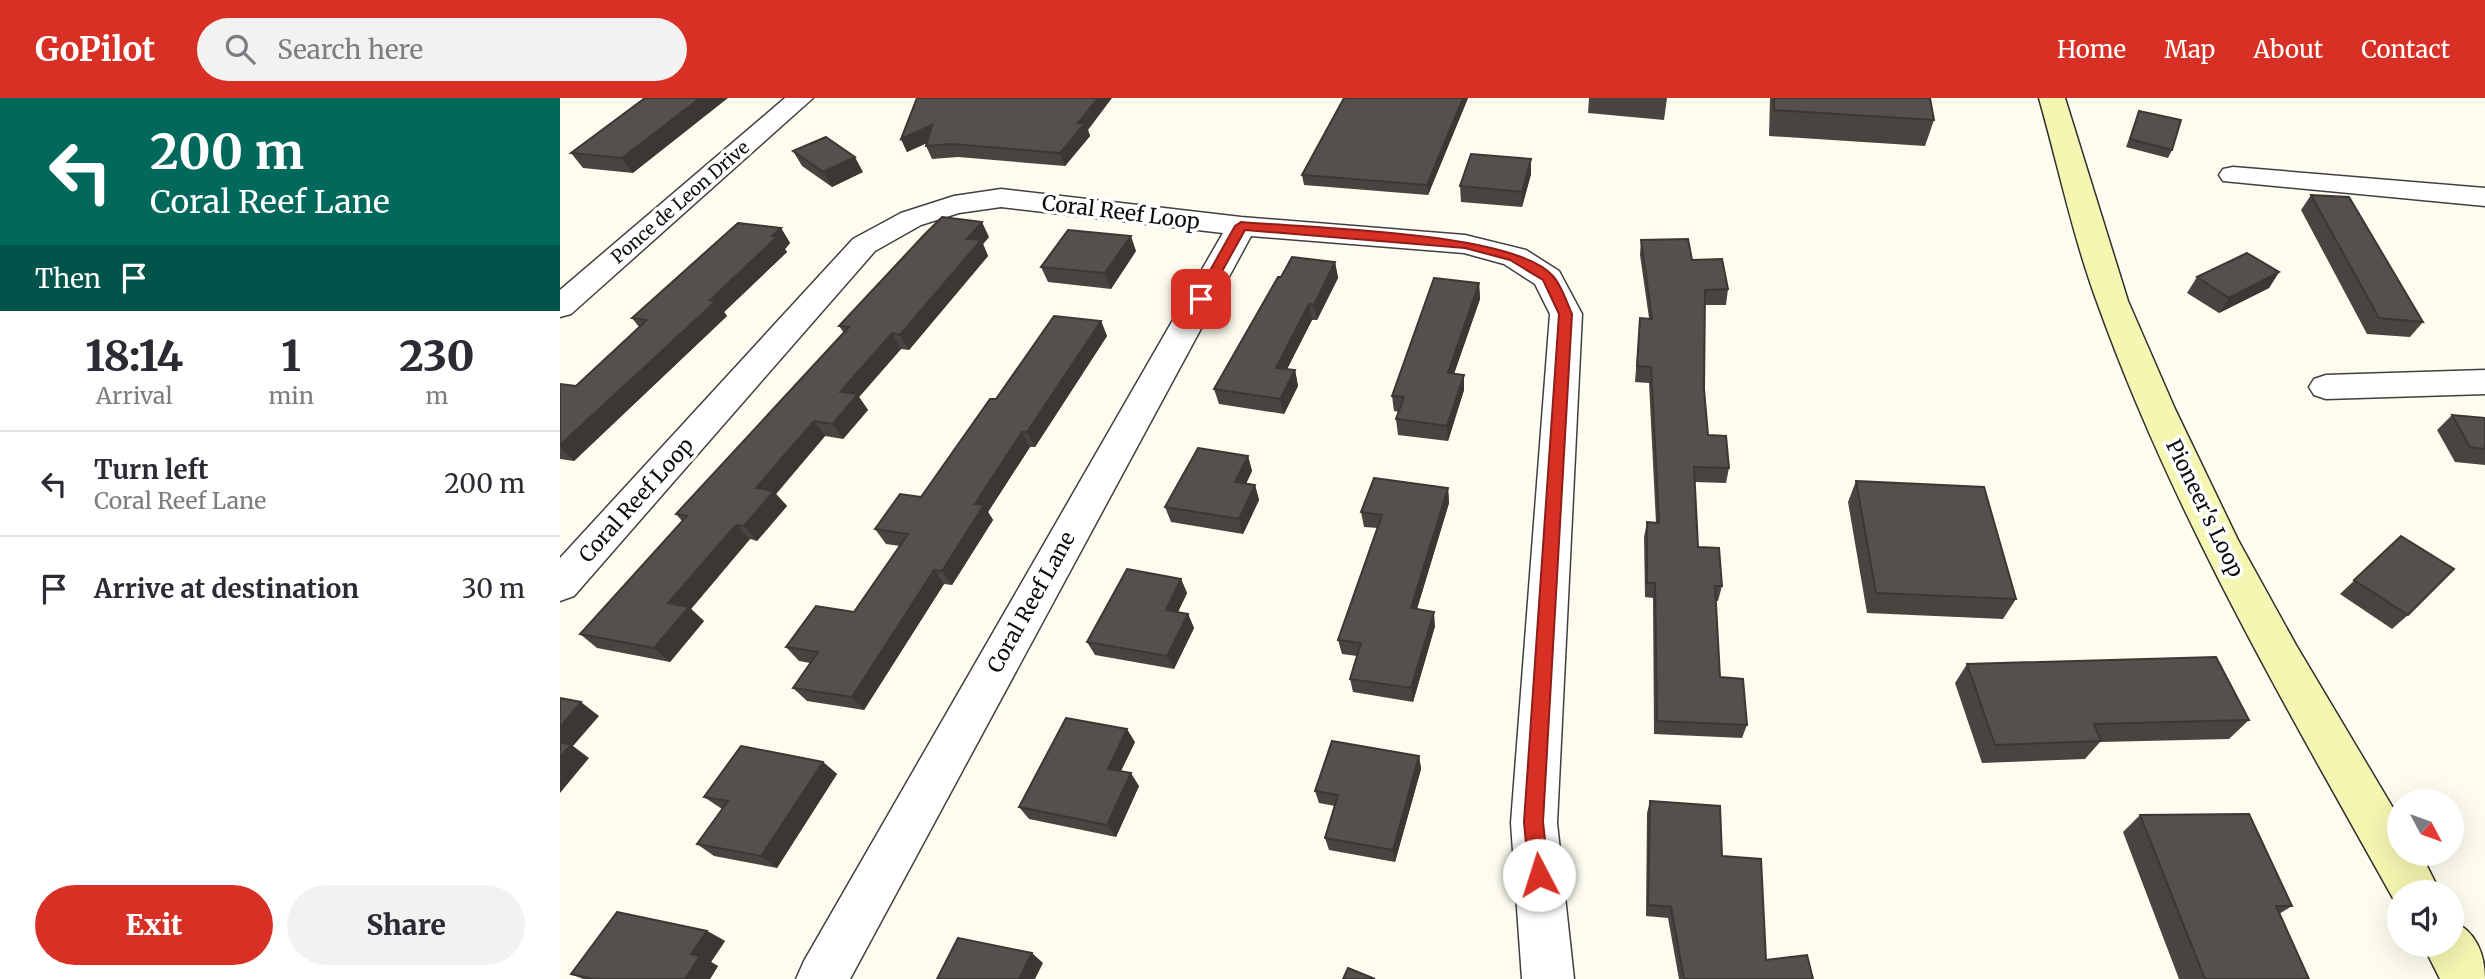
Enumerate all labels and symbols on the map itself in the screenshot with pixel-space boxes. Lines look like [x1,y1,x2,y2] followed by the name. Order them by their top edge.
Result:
[606,136,754,268] street label: Ponce de Leon Drive
[1041,189,1202,235] street label: Coral Reef Loop
[1171,269,1231,329] pin
[573,432,699,568] street label: Coral Reef Loop
[2160,435,2250,581] street label: Pioneer's Loop
[981,527,1081,677] street label: Coral Reef Lane
[2387,789,2464,866] north arrow
[1502,838,1576,912] position arrow

